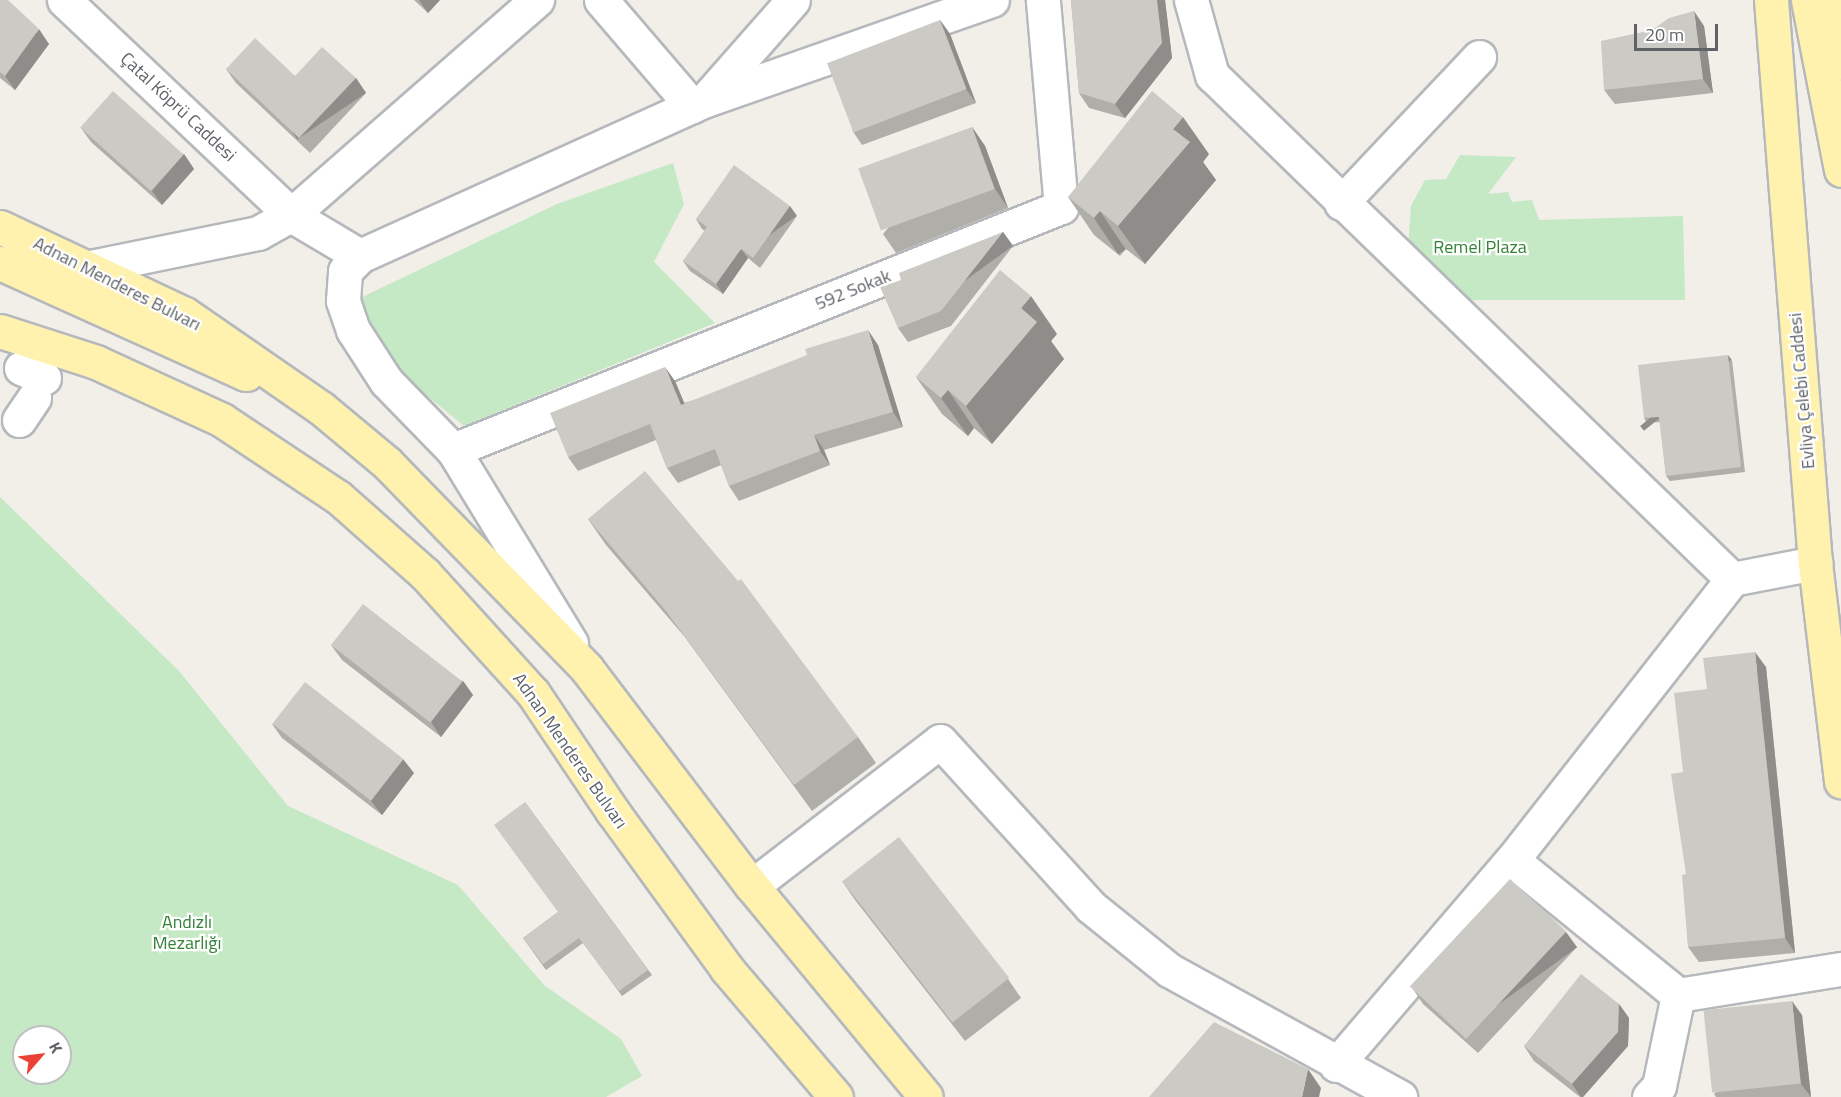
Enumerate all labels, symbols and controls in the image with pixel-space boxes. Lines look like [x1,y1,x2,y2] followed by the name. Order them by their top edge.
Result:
[1637,12,1721,50] scale bar
[1645,21,1684,48] text: 20 m
[116,48,240,166] street label: Çatal Köprü Caddesi
[30,232,204,336] street label: Adnan Menderes Bulvarı
[1433,236,1527,258] park label: Remel Plaza
[812,265,894,315] street label: 592 Sokak
[1784,312,1820,470] street label: Evliya Çelebi Caddesi
[508,669,632,833] street label: Adnan Menderes Bulvarı
[153,912,221,954] park label: Andızlı Mezarlığı
[12,1025,72,1085] north arrow
[43,1038,69,1057] text: K

